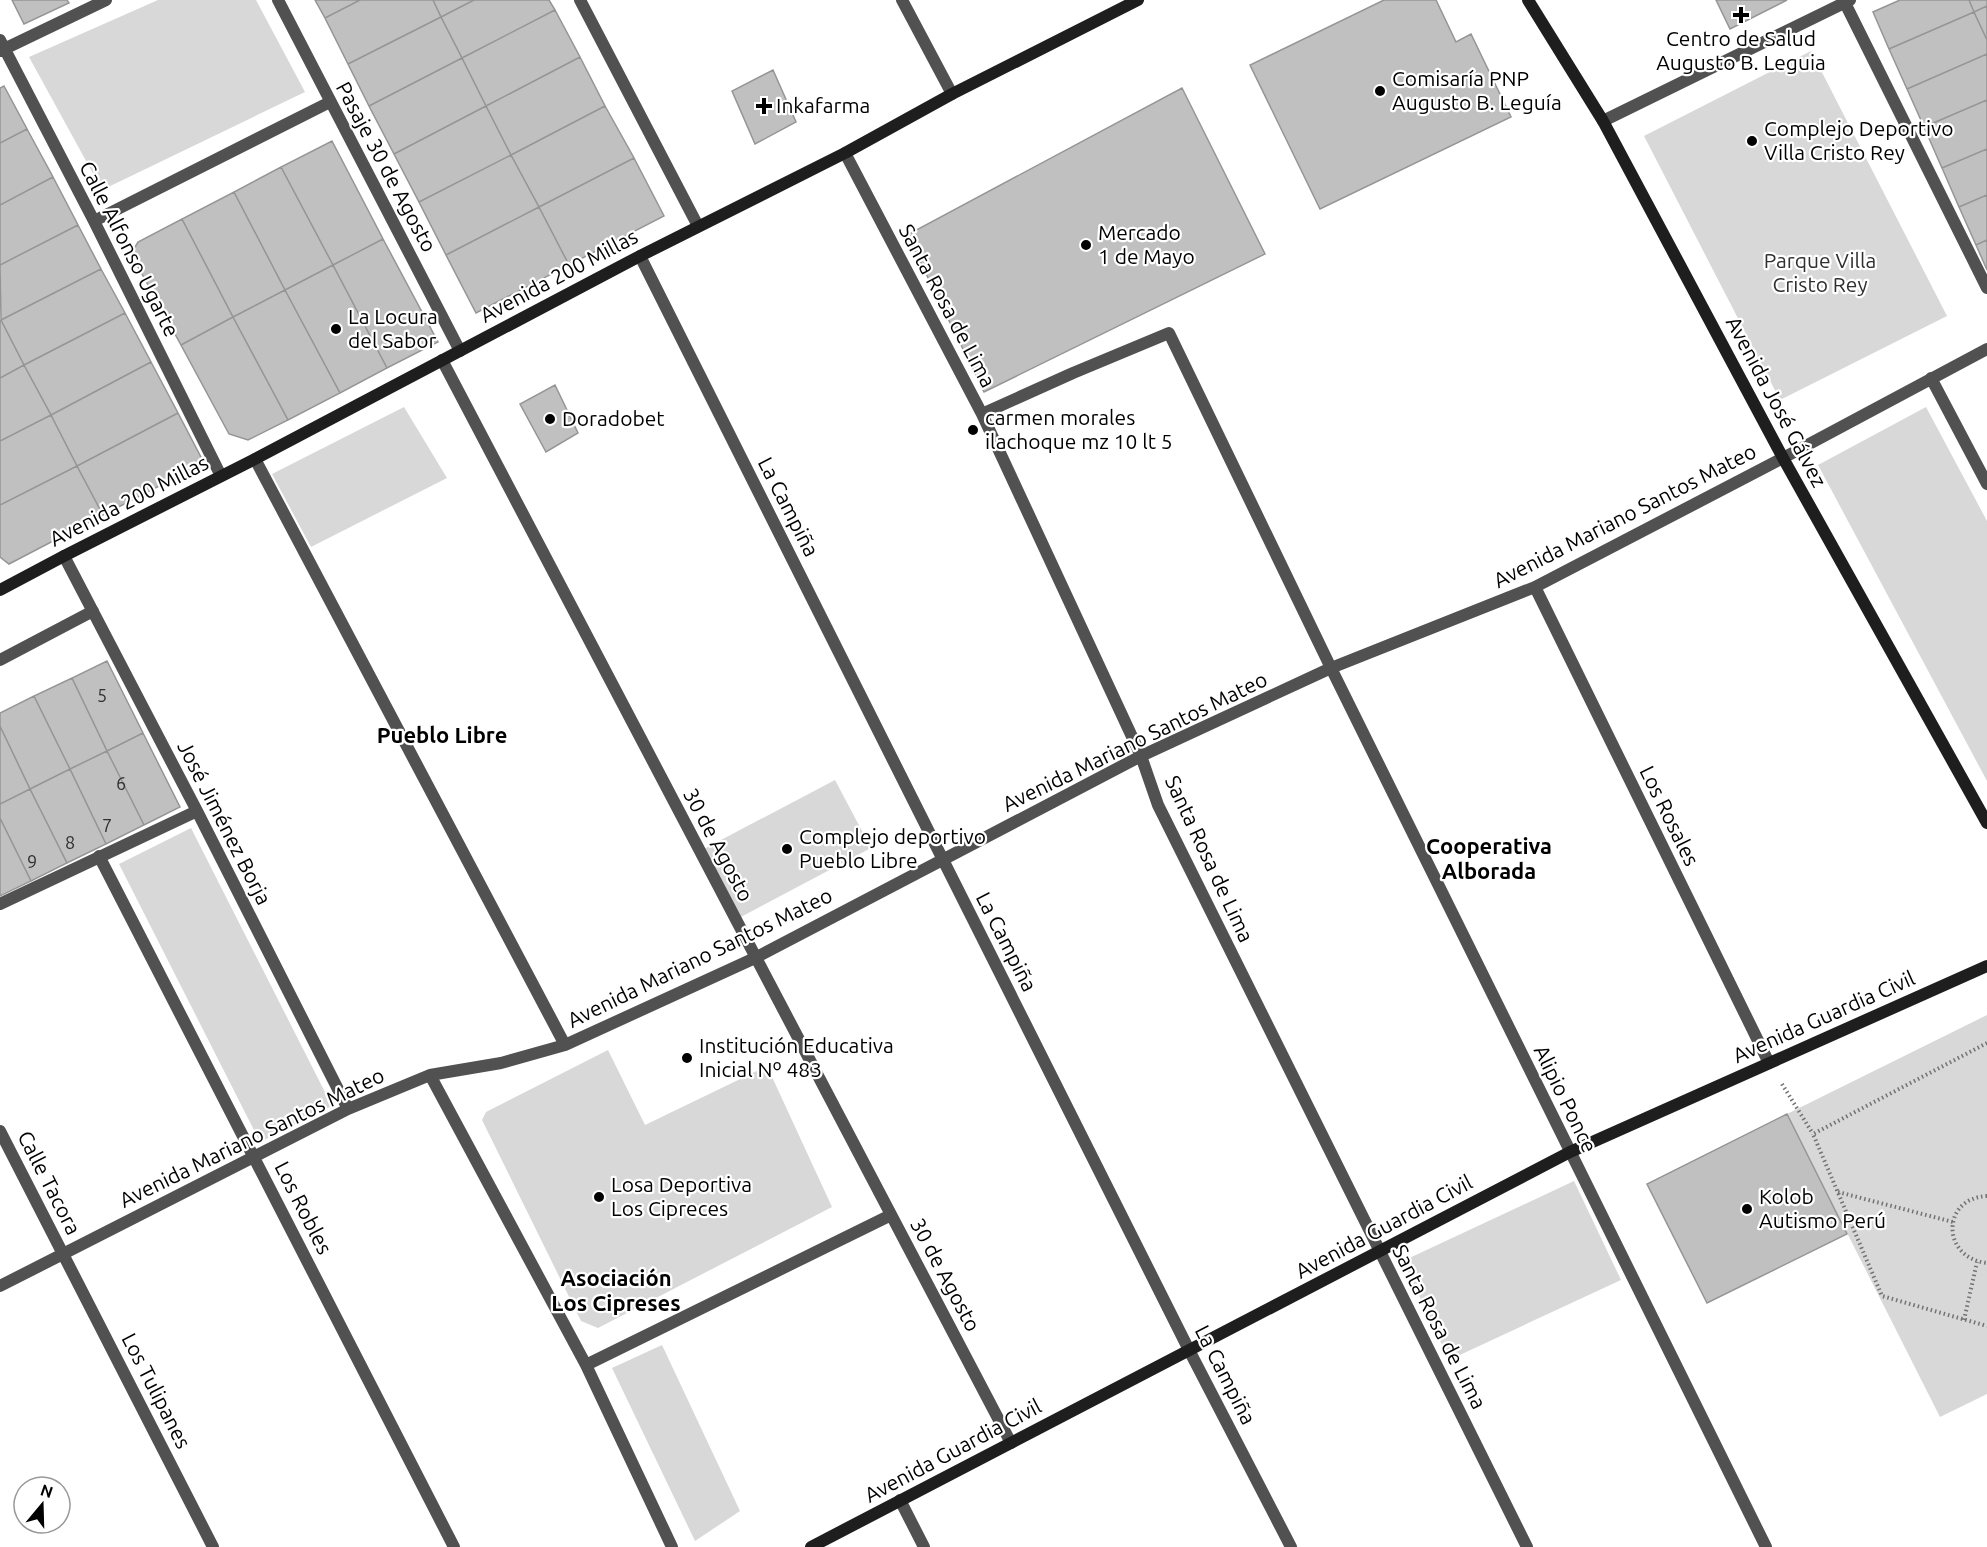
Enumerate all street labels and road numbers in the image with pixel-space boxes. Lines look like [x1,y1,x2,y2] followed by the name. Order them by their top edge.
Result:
[332,77,442,256] street label: Pasaje 30 de Agosto
[75,157,185,340] street label: Calle Alfonso Ugarte
[895,220,1001,391] street label: Santa Rosa de Lima
[476,223,641,327] street label: Avenida 200 Millas
[1722,312,1832,491] street label: Avenida José Gálvez
[1489,438,1760,592] street label: Avenida Mariano Santos Mateo
[45,450,212,550] street label: Avenida 200 Millas
[754,453,824,560] street label: La Campiña
[998,666,1271,816] street label: Avenida Mariano Santos Mateo
[173,737,277,909] street label: José Jiménez Borja
[1635,762,1704,870] street label: Los Rosales
[1161,771,1259,946] street label: Santa Rosa de Lima
[679,784,759,905] street label: 30 de Agosto
[563,882,836,1032] street label: Avenida Mariano Santos Mateo
[972,888,1042,995] street label: La Campiña
[1729,965,1918,1067] street label: Avenida Guardia Civil
[1530,1041,1602,1156] street label: Alipio Ponce
[115,1062,388,1212] street label: Avenida Mariano Santos Mateo
[13,1127,86,1239] street label: Calle Tacora
[270,1157,337,1258] street label: Los Robles
[1291,1169,1476,1283] street label: Avenida Guardia Civil
[906,1214,986,1335] street label: 30 de Agosto
[1388,1240,1492,1413] street label: Santa Rosa de Lima
[1191,1321,1261,1428] street label: La Campiña
[118,1329,196,1452] street label: Los Tulipanes
[860,1393,1045,1507] street label: Avenida Guardia Civil

